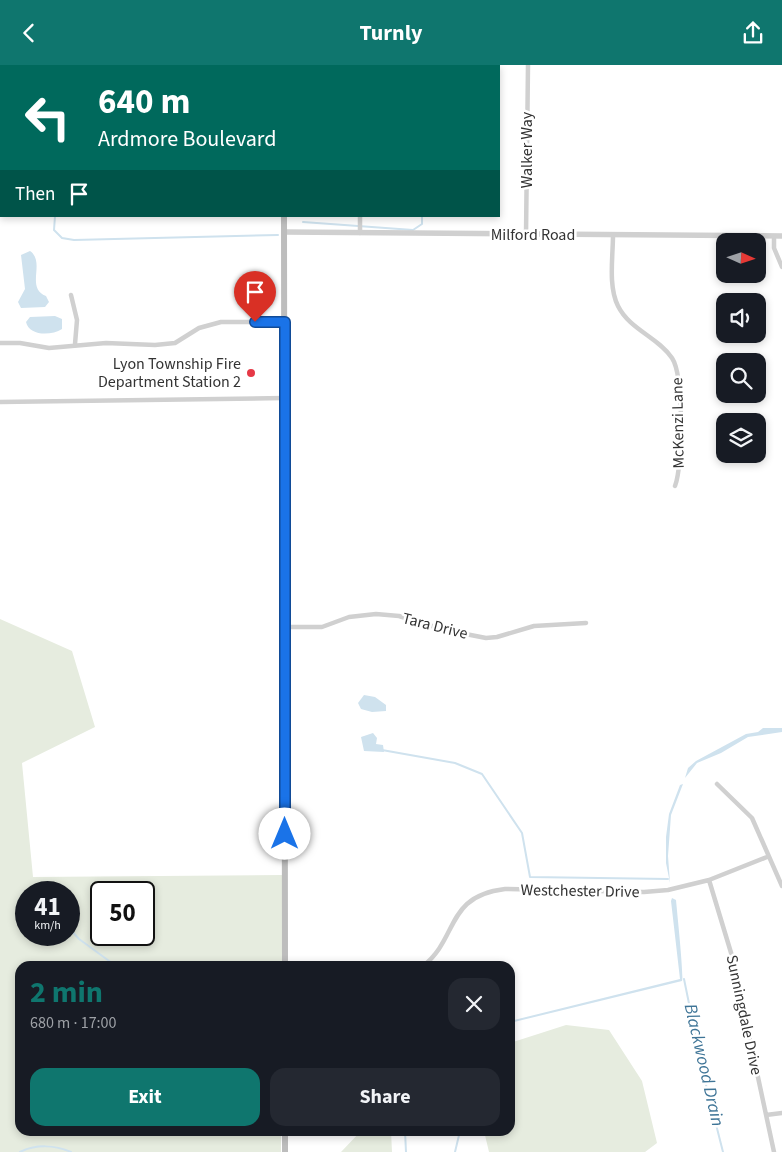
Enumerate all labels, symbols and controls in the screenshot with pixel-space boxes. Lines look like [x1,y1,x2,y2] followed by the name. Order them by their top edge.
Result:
[360,17,422,49] text: Turnly
[15,19,43,47] icon: back
[739,19,767,47] icon: share
[98,77,190,127] text: 640 m
[15,85,80,150] icon: left
[516,111,538,188] street label: Walker Way
[98,123,276,155] text: Ardmore Boulevard
[65,180,93,208] icon: arrive
[15,181,55,208] text: Then
[491,224,575,246] street label: Milford Road
[716,233,766,283] north arrow
[716,233,766,463] map controls
[234,271,276,322] pin
[241,278,269,306] icon: arrive
[716,293,766,343] button: sound
[98,353,241,393] place label: Lyon Township Fire Department Station 2
[716,353,766,403] button: search
[245,367,257,379] marker: Lyon Township Fire Department Station 2
[666,377,690,469] street label: McKenzi Lane
[716,413,766,463] button: layers
[400,607,470,645] street label: Tara Drive
[258,807,310,859] position arrow
[520,879,640,903] street label: Westchester Drive
[90,881,155,946] speed limit sign: 50
[34,889,61,925] text: 41
[34,917,61,934] text: km/h
[721,953,767,1077] street label: Sunningdale Drive
[30,971,103,1014] text: 2 min
[448,978,500,1030] button: close
[678,1001,730,1129] water label: Blackwood Drain
[30,1012,117,1034] text: 680 m · 17:00
[30,1068,260,1126] button: Exit
[270,1068,500,1126] button: Share

